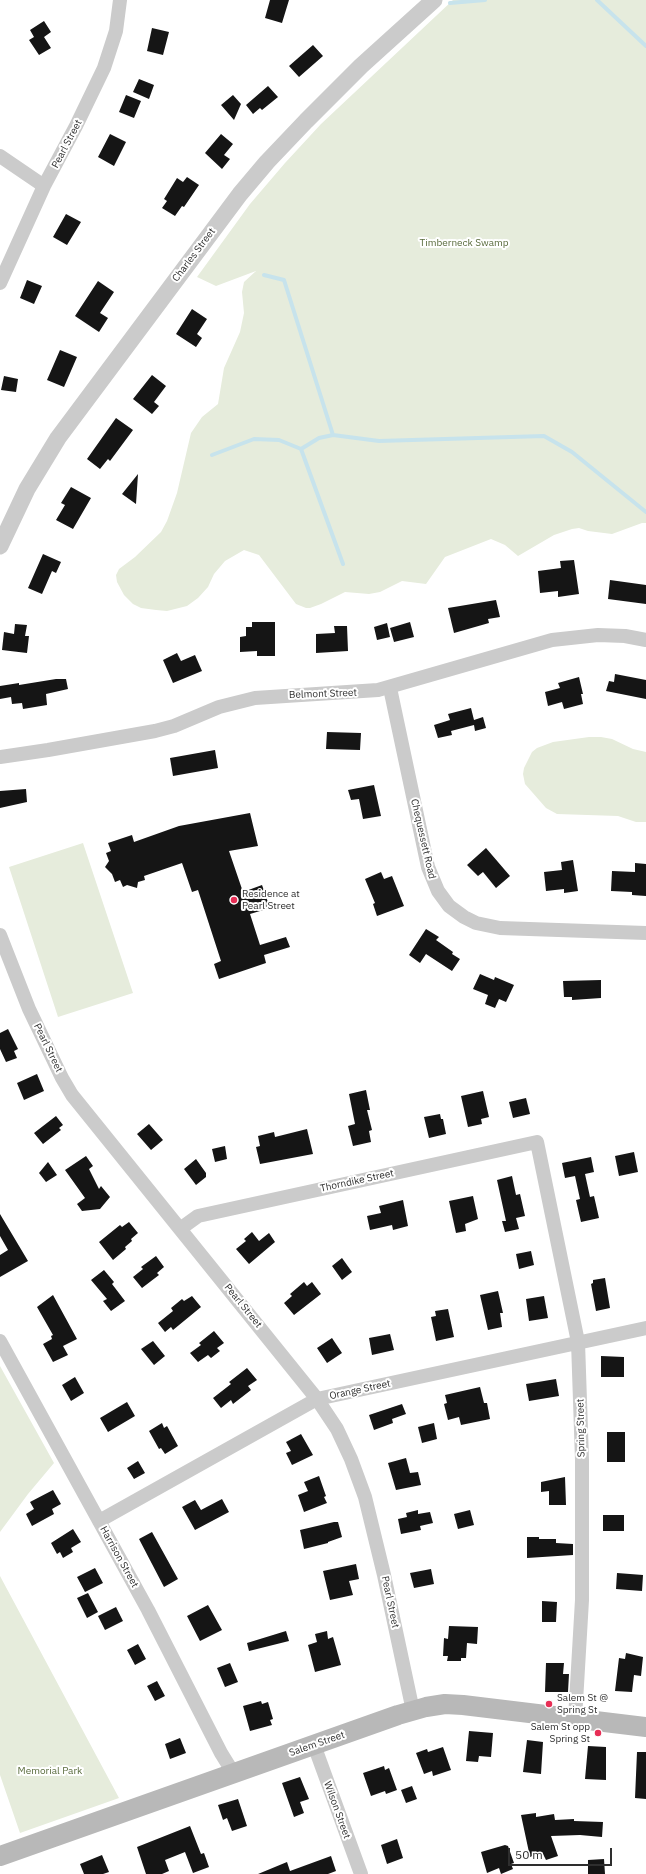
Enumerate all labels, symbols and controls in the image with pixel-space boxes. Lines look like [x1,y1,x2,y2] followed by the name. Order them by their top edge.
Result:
[49,118,85,170] street label: Pearl Street
[170,226,218,284] street label: Charles Street
[419,237,509,249] park label: Timberneck Swamp
[289,687,357,701] street label: Belmont Street
[408,798,438,880] street label: Chequessett Road
[242,888,300,912] place label: Residence at Pearl Street
[229,895,239,905] marker: Residence at Pearl Street
[31,1022,65,1074] street label: Pearl Street
[319,1167,395,1195] street label: Thorndike Street
[222,1282,264,1330] street label: Pearl Street
[328,1378,392,1402] street label: Orange Street
[574,1399,588,1457] street label: Spring Street
[97,1524,141,1590] street label: Harrison Street
[379,1575,401,1629] street label: Pearl Street
[557,1692,608,1716] place label: Salem St @ Spring St
[544,1699,554,1709] marker: Salem St @ Spring St
[531,1721,590,1744] place label: Salem St opp Spring St
[593,1728,603,1738] marker: Salem St opp Spring St
[288,1729,346,1759] street label: Salem Street
[18,1765,82,1777] park label: Memorial Park
[321,1780,353,1840] street label: Wilson Street
[510,1840,614,1866] scale bar
[515,1847,543,1862] text: 50 m

